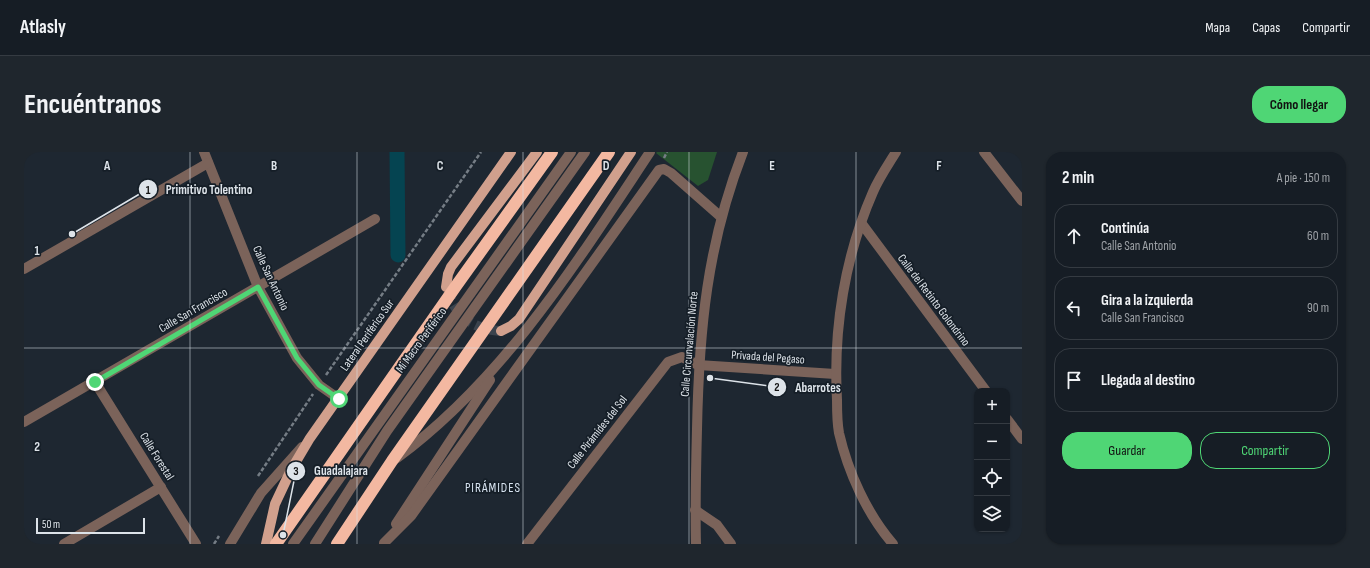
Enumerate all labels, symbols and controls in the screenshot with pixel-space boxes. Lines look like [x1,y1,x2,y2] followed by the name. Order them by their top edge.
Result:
[20,16,66,39] text: Atlasly
[1205,19,1230,36] text: Mapa
[1252,19,1280,36] text: Capas
[1302,19,1350,36] text: Compartir
[1252,86,1346,123] button: Cómo llegar
[24,88,162,121] text: Encuéntranos
[103,158,111,174] text: A
[271,158,277,174] text: B
[437,158,444,174] text: C
[603,158,610,174] text: D
[769,158,775,174] text: E
[936,158,942,174] text: F
[1062,168,1094,188] text: 2 min
[1277,170,1330,186] text: A pie · 150 m
[138,177,261,202] callout: Primitivo Tolentino
[166,182,253,198] text: Primitivo Tolentino
[146,183,151,198] text: 1
[1101,219,1149,238] text: Continúa
[1063,225,1085,247] icon: ahead
[1307,228,1329,244] text: 60 m
[1101,238,1177,254] text: Calle San Antonio
[34,243,40,259] text: 1
[249,243,292,313] street label: Calle San Antonio
[894,251,973,349] street label: Calle del Retinto Golondrino
[156,285,230,336] street label: Calle San Francisco
[677,291,702,397] street label: Calle Circunvalación Norte
[1101,291,1193,310] text: Gira a la izquierda
[337,296,398,374] street label: Lateral Periférico Sur
[1063,297,1085,319] icon: left
[1307,300,1329,316] text: 90 m
[393,305,450,376] street label: Mi Macro Periférico
[1101,310,1184,326] text: Calle San Francisco
[731,347,805,368] street label: Privada del Pegaso
[1063,369,1085,391] icon: arrive
[1101,371,1195,390] text: Llegada al destino
[86,373,104,391] route end
[767,375,849,400] callout: Abarrotes
[774,380,780,395] text: 2
[794,380,841,396] text: Abarrotes
[974,388,1010,532] map controls
[974,388,1010,424] button: +
[330,390,348,408] route start
[564,393,631,472] street label: Calle Pirámides del Sol
[974,424,1010,460] button: −
[136,430,177,483] street label: Calle Forestal
[1062,432,1192,469] button: Guardar
[1200,432,1330,469] button: Compartir
[34,439,40,455] text: 2
[286,458,376,483] callout: Guadalajara
[974,460,1010,496] button: locate
[314,463,368,479] text: Guadalajara
[293,464,299,479] text: 3
[465,480,521,496] district label: PIRÁMIDES
[974,496,1010,532] button: layers
[36,516,145,535] scale bar
[42,518,60,531] text: 50 m

